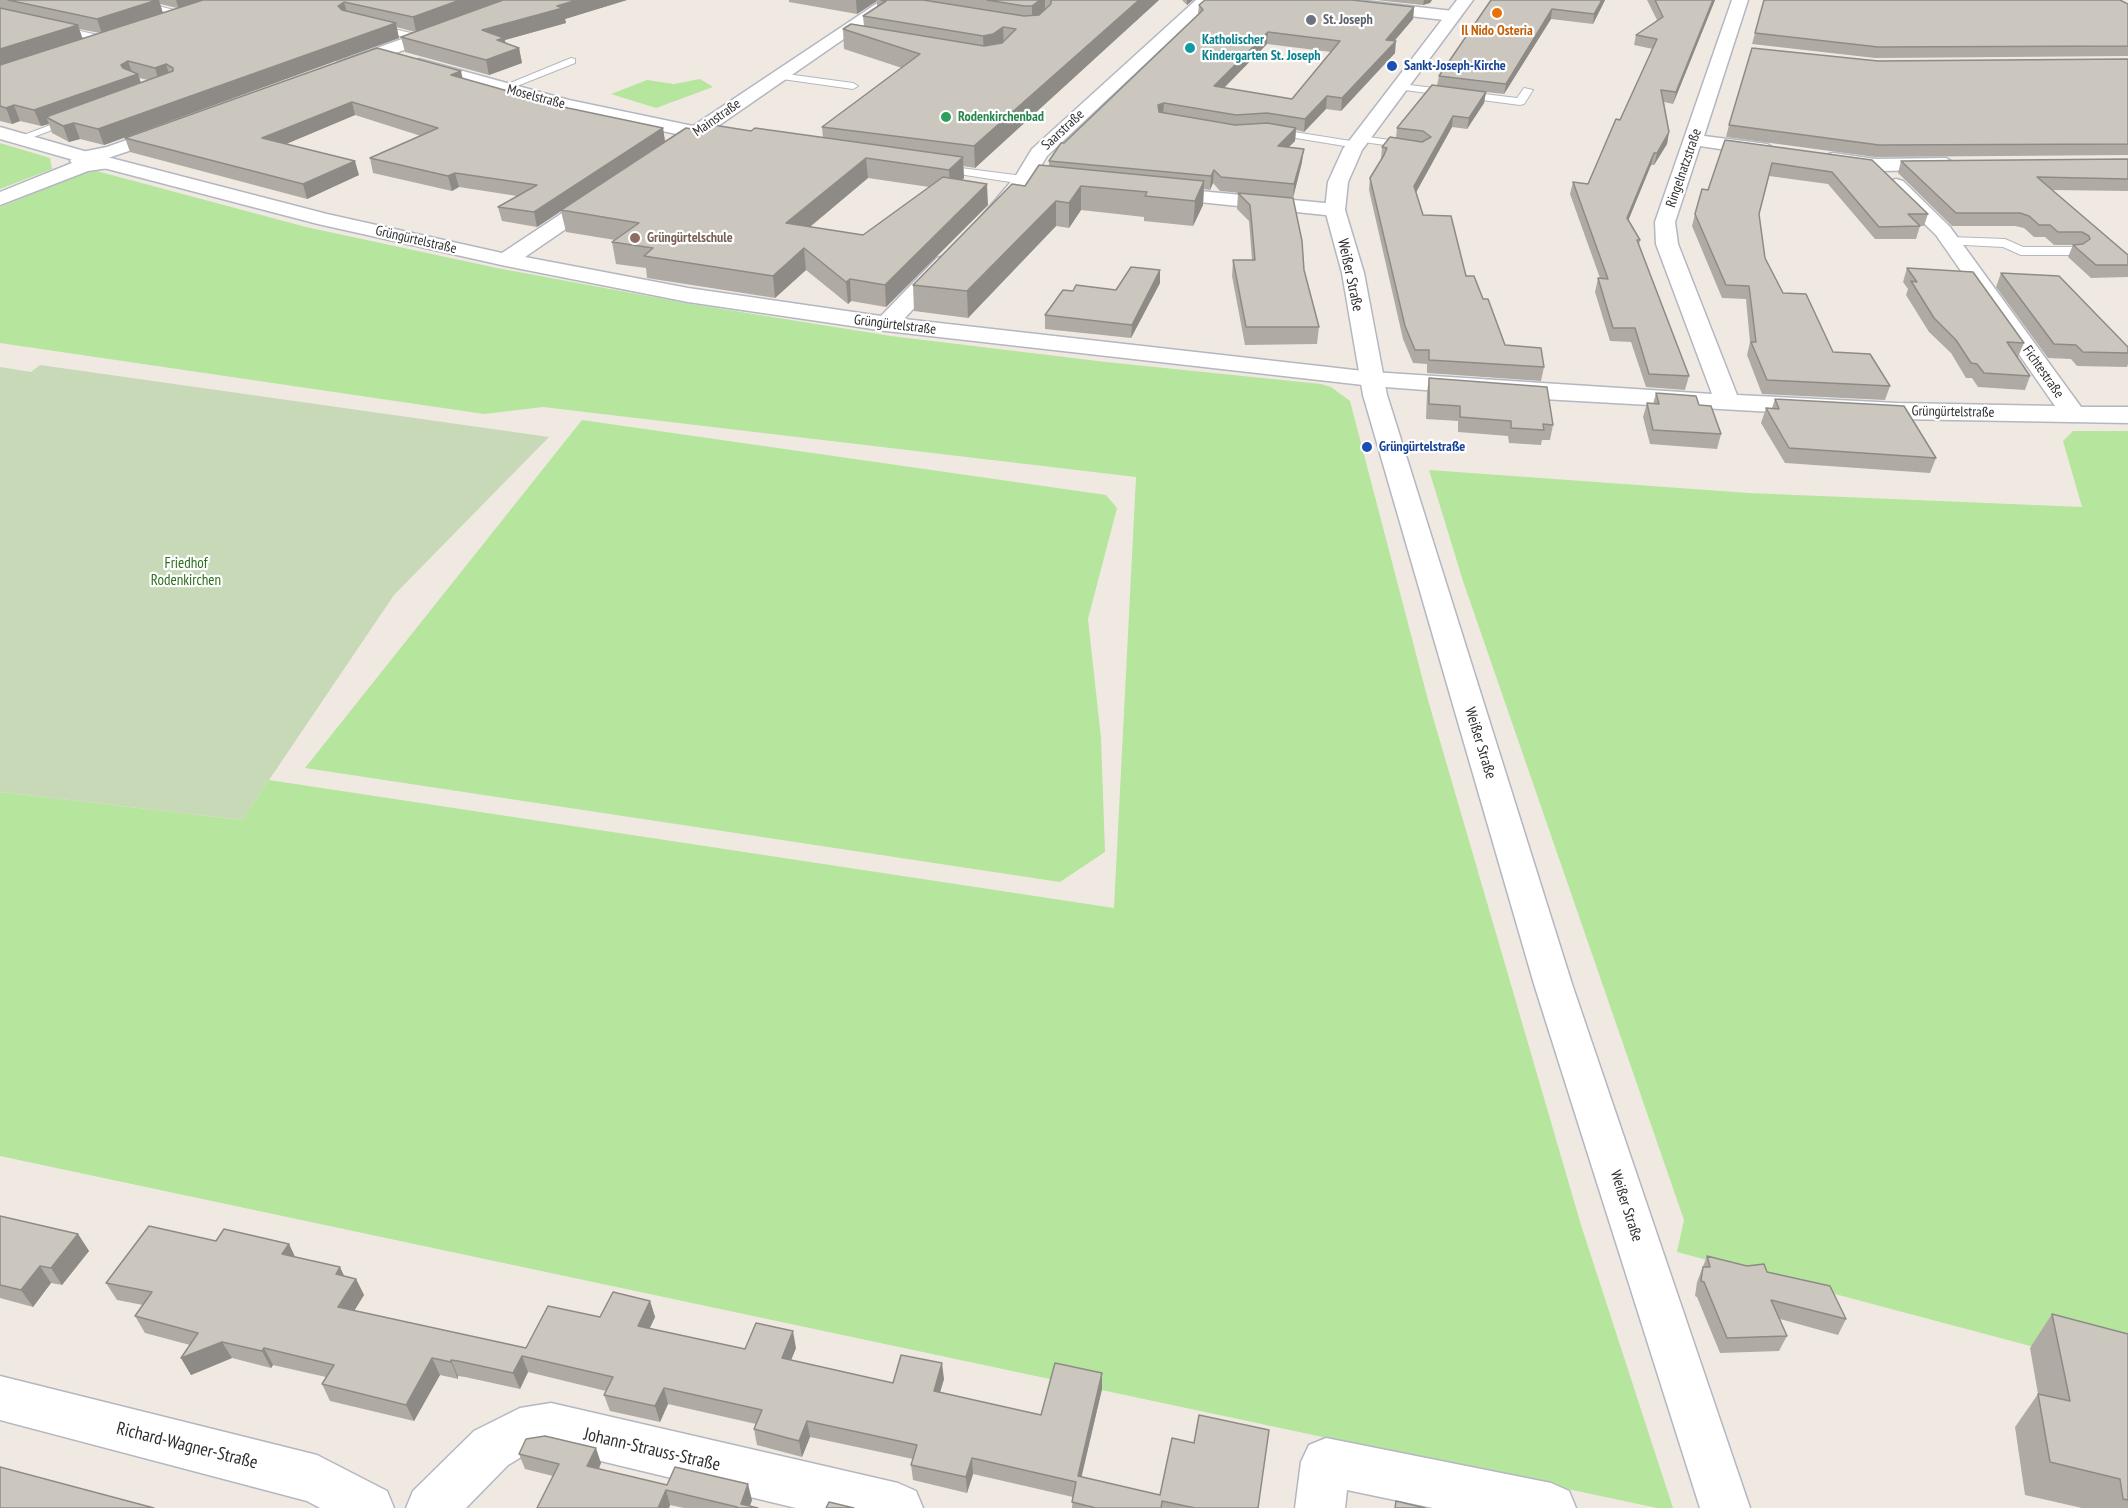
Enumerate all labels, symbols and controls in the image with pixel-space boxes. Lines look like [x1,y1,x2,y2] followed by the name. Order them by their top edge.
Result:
[1490,6,1504,20] marker: Il Nido Osteria
[1323,12,1373,28] place label: St. Joseph
[1304,13,1318,27] marker: St. Joseph
[1461,23,1533,39] place label: Il Nido Osteria
[1202,32,1320,64] place label: Katholischer Kindergarten St. Joseph
[1183,41,1197,55] marker: Katholischer Kindergarten St. Joseph
[1404,58,1506,74] place label: Sankt-Joseph-Kirche
[1385,59,1399,73] marker: Sankt-Joseph-Kirche
[505,81,567,113] street label: Moselstraße
[690,96,744,140] street label: Mainstraße
[1038,106,1088,154] street label: Saarstraße
[958,109,1044,125] place label: Rodenkirchenbad
[939,110,953,124] marker: Rodenkirchenbad
[1663,126,1705,210] street label: Ringelnatzstraße
[374,223,458,257] street label: Grüngürtelstraße
[647,230,733,246] place label: Grüngürtelschule
[628,231,642,245] marker: Grüngürtelschule
[1334,237,1366,313] street label: Weißer Straße
[853,312,937,338] street label: Grüngürtelstraße
[2019,343,2067,401] street label: Fichtestraße
[1912,403,1994,421] street label: Grüngürtelstraße
[1379,439,1465,455] place label: Grüngürtelstraße
[1360,440,1374,454] marker: Grüngürtelstraße
[151,555,221,590] park label: Friedhof Rodenkirchen
[1461,705,1499,781] street label: Weißer Straße
[1606,1168,1646,1244] street label: Weißer Straße
[114,1418,260,1474] street label: Richard-Wagner-Straße
[582,1424,722,1476] street label: Johann-Strauss-Straße

